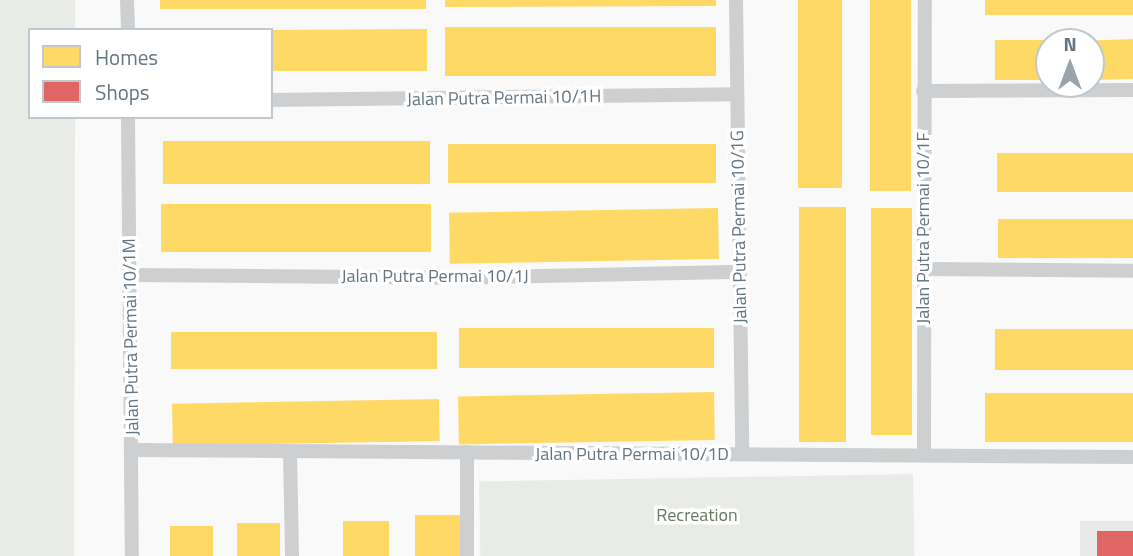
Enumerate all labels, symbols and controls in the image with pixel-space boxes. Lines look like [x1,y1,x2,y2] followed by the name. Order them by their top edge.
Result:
[28,28,273,119] legend
[1035,28,1105,98] north arrow
[1063,29,1077,58] text: N
[95,41,158,73] text: Homes
[95,76,150,108] text: Shops
[407,86,601,110] street label: Jalan Putra Permai 10/1H
[727,130,751,324] street label: Jalan Putra Permai 10/1G
[912,132,934,324] street label: Jalan Putra Permai 10/1F
[118,238,144,436] street label: Jalan Putra Permai 10/1M
[341,265,529,287] street label: Jalan Putra Permai 10/1J
[535,443,729,465] street label: Jalan Putra Permai 10/1D
[656,504,738,526] park label: Recreation

